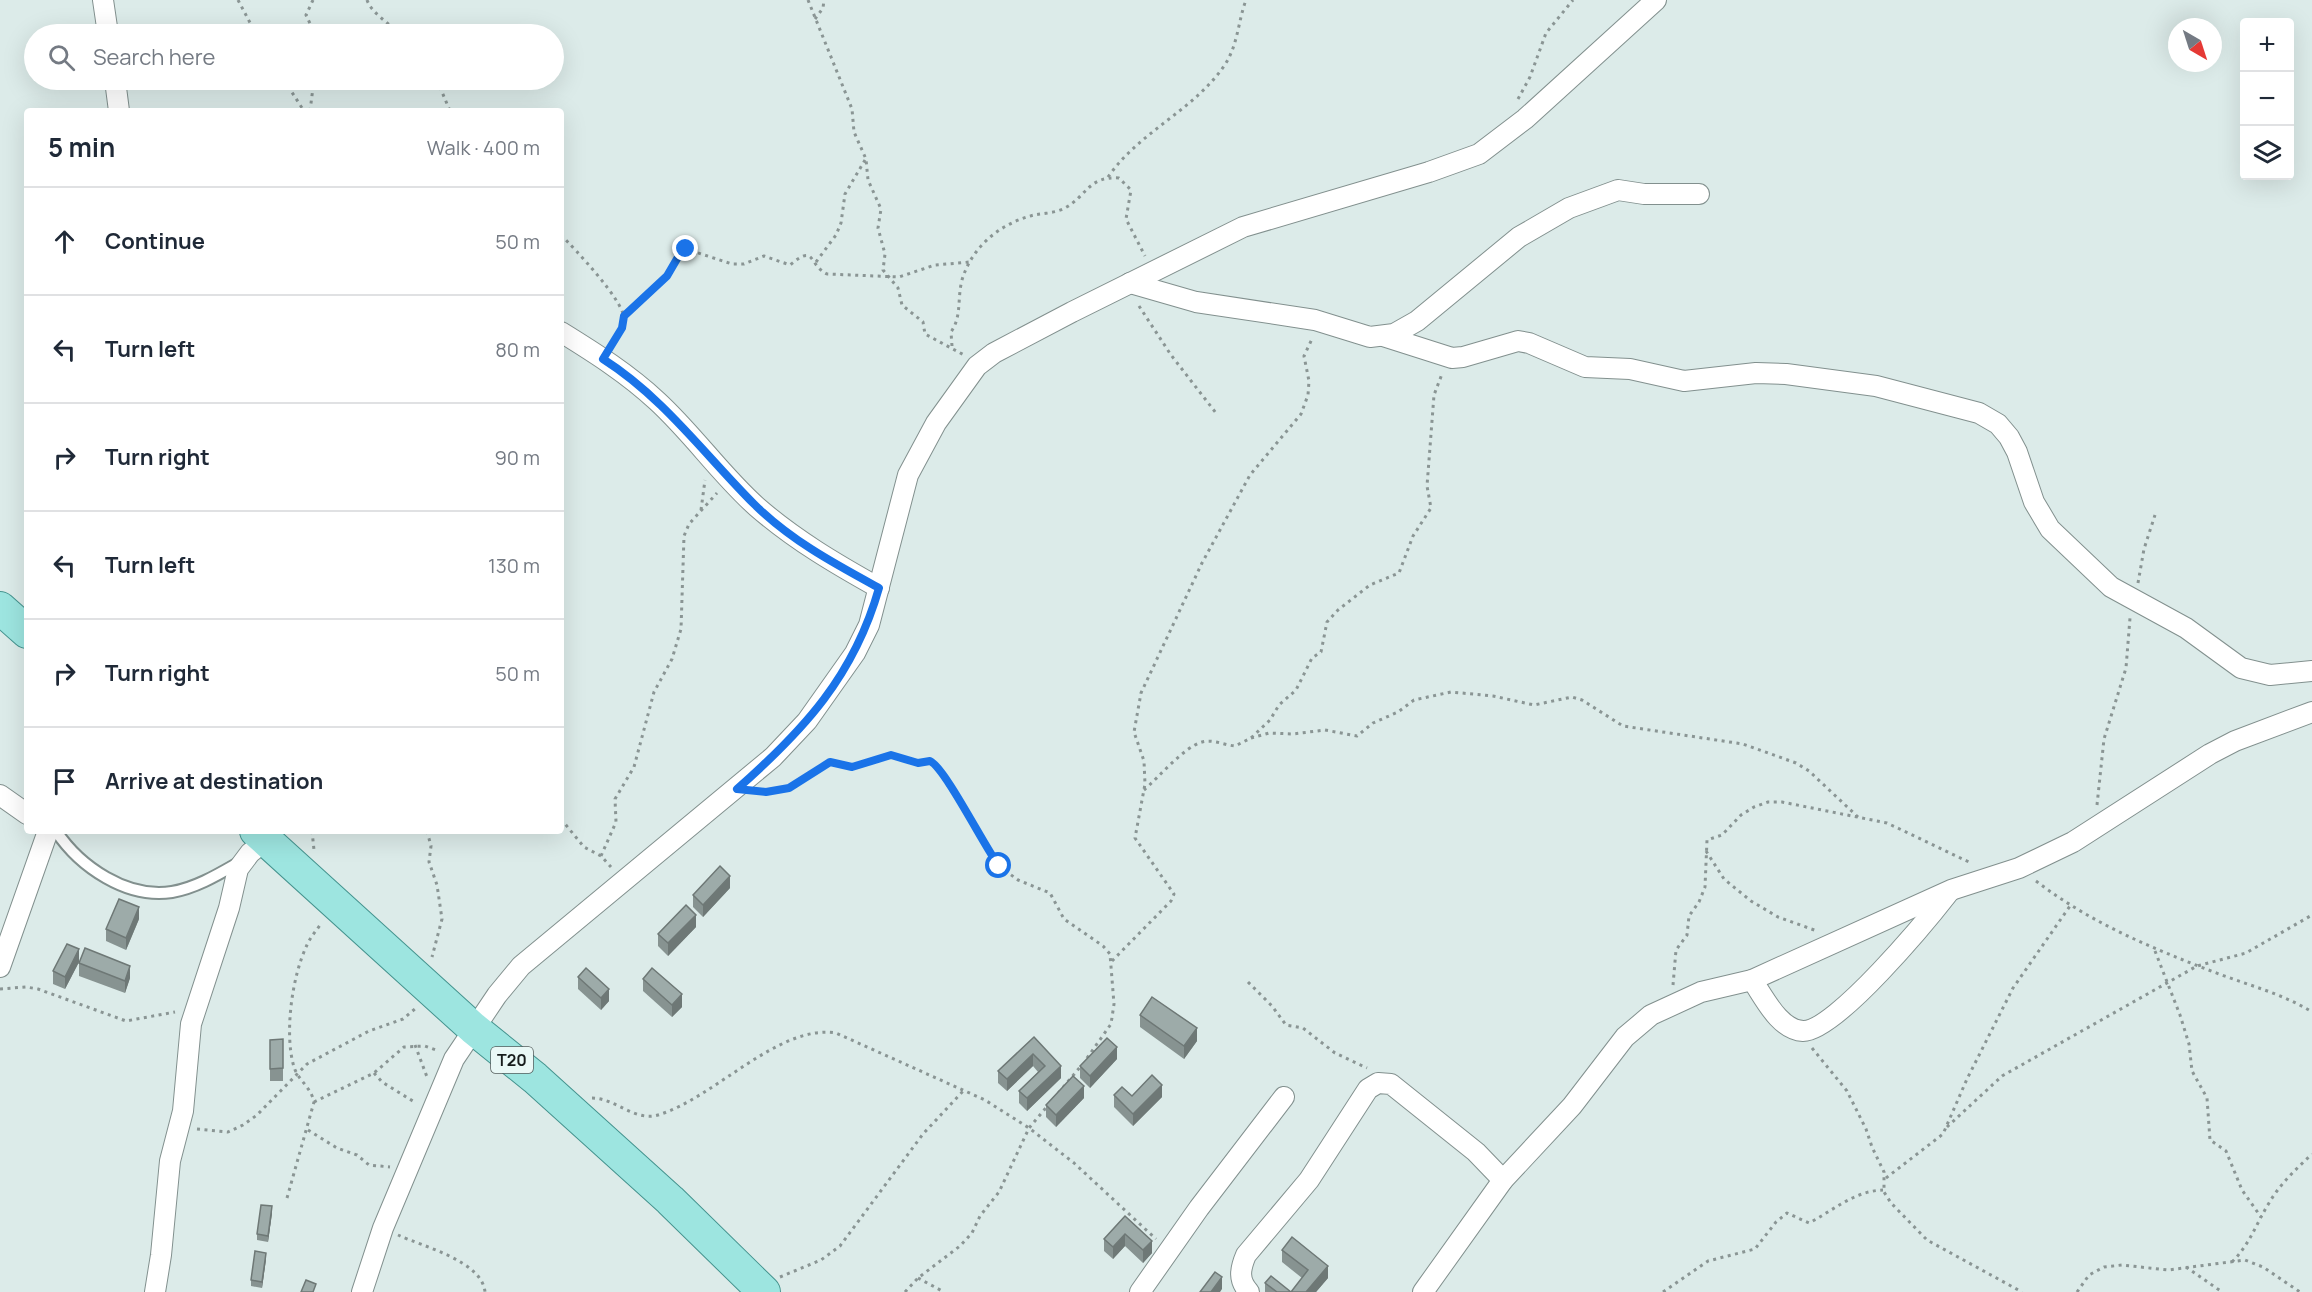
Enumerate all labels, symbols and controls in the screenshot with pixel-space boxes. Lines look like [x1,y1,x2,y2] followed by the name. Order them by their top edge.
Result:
[2168,18,2222,72] north arrow
[2240,18,2294,180] map controls
[2240,18,2294,72] button: +
[24,24,564,90] search box
[45,41,78,74] icon: search
[93,42,215,72] text: Search here
[2240,72,2294,126] button: −
[2240,126,2294,180] button: layers
[48,129,115,165] text: 5 min
[427,134,540,161] text: Walk · 400 m
[48,225,81,258] icon: ahead
[105,226,205,256] text: Continue
[495,228,540,255] text: 50 m
[672,235,698,261] route end
[48,333,81,366] icon: left
[105,334,195,364] text: Turn left
[495,336,540,363] text: 80 m
[48,441,81,474] icon: right
[105,442,210,472] text: Turn right
[494,444,540,471] text: 90 m
[48,549,81,582] icon: left
[105,550,195,580] text: Turn left
[488,552,540,579] text: 130 m
[48,657,81,690] icon: right
[105,658,210,688] text: Turn right
[495,660,540,687] text: 50 m
[48,765,81,798] icon: arrive
[105,766,323,796] text: Arrive at destination
[985,852,1011,878] route start
[491,1047,533,1073] road number: T20

